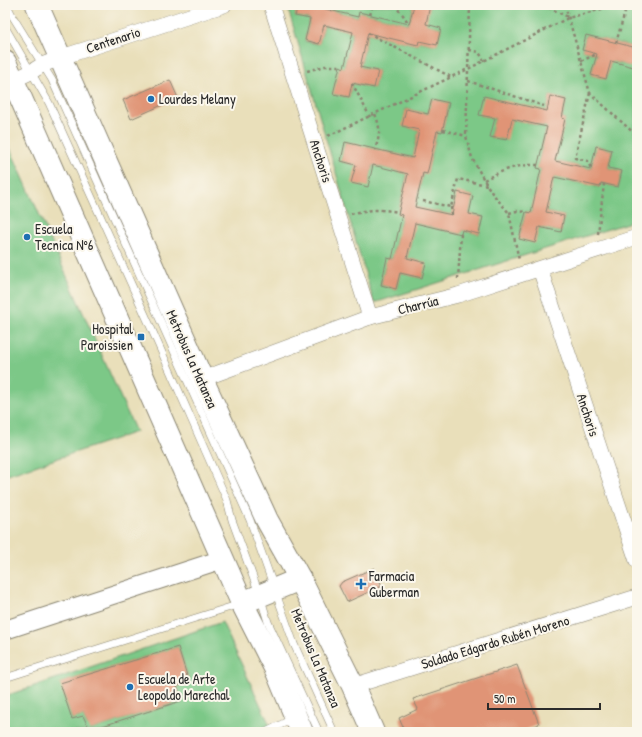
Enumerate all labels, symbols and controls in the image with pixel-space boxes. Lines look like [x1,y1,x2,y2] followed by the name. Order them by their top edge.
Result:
[83,22,143,57] street label: Centenario
[159,89,236,109] place label: Lourdes Melany
[146,94,156,104] marker: Lourdes Melany
[306,137,337,185] street label: Anchoris
[35,219,94,254] place label: Escuela Tecnica Nº6
[22,232,32,242] marker: Escuela Tecnica Nº6
[396,290,441,319] street label: Charrúa
[162,307,223,411] street label: Metrobus La Matanza
[81,319,133,354] place label: Hospital Paroissien
[136,332,146,342] marker: Hospital Paroissien
[573,391,604,439] street label: Anchoris
[368,566,419,601] place label: Farmacia Guberman
[356,579,366,589] marker: Farmacia Guberman
[287,606,346,711] street label: Metrobus La Matanza
[418,610,572,674] street label: Soldado Edgardo Rubén Moreno
[138,669,230,705] place label: Escuela de Arte Leopoldo Marechal
[125,682,135,692] marker: Escuela de Arte Leopoldo Marechal
[488,685,600,711] scale bar
[494,690,515,707] text: 50 m

